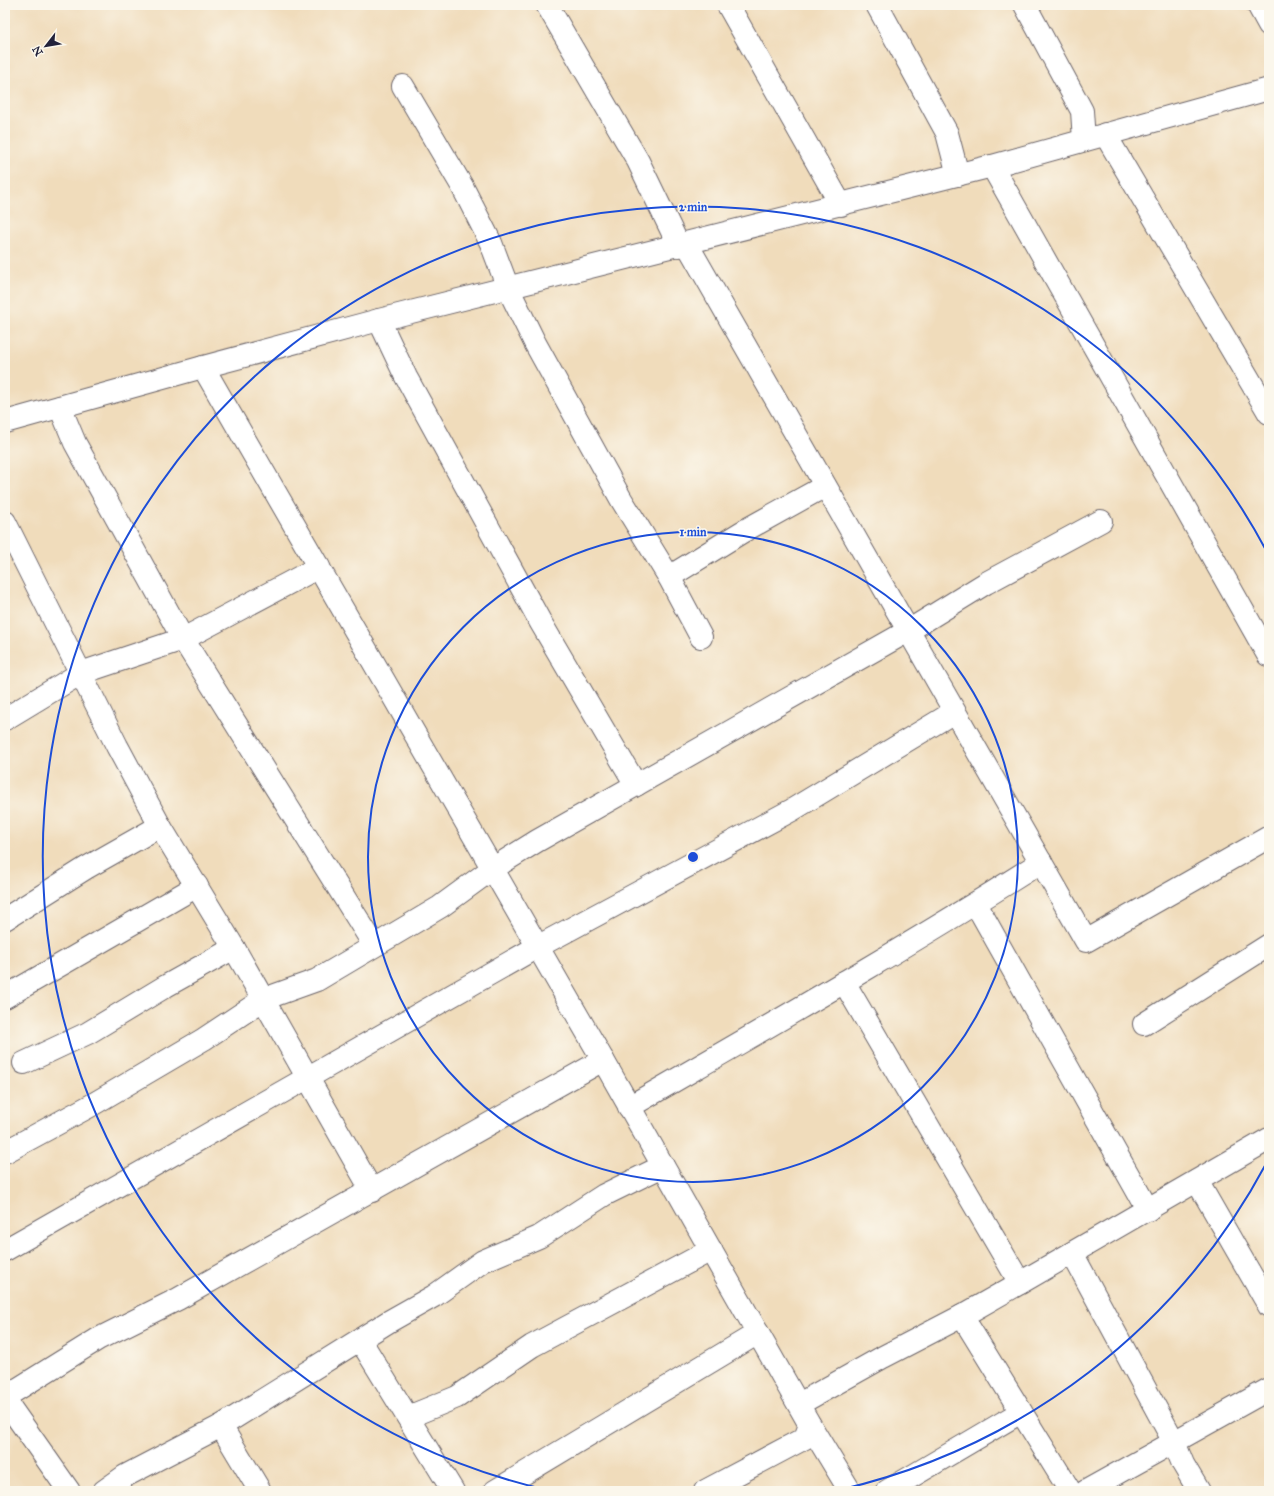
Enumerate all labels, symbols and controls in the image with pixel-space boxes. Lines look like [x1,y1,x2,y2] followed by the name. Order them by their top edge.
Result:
[26,26,66,66] north arrow
[30,43,46,58] text: N
[679,200,708,214] text: 2 min
[679,525,707,539] text: 1 min
[686,850,700,864] centre of rings

